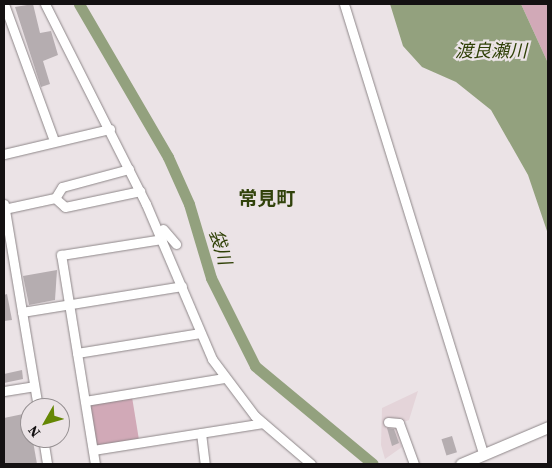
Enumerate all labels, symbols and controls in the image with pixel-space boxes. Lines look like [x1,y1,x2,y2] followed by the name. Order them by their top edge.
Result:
[455,40,527,62] water label: 渡良瀬川
[239,188,295,210] district label: 常見町
[204,227,236,267] water label: 袋川
[20,398,70,448] north arrow
[23,421,45,442] text: N

